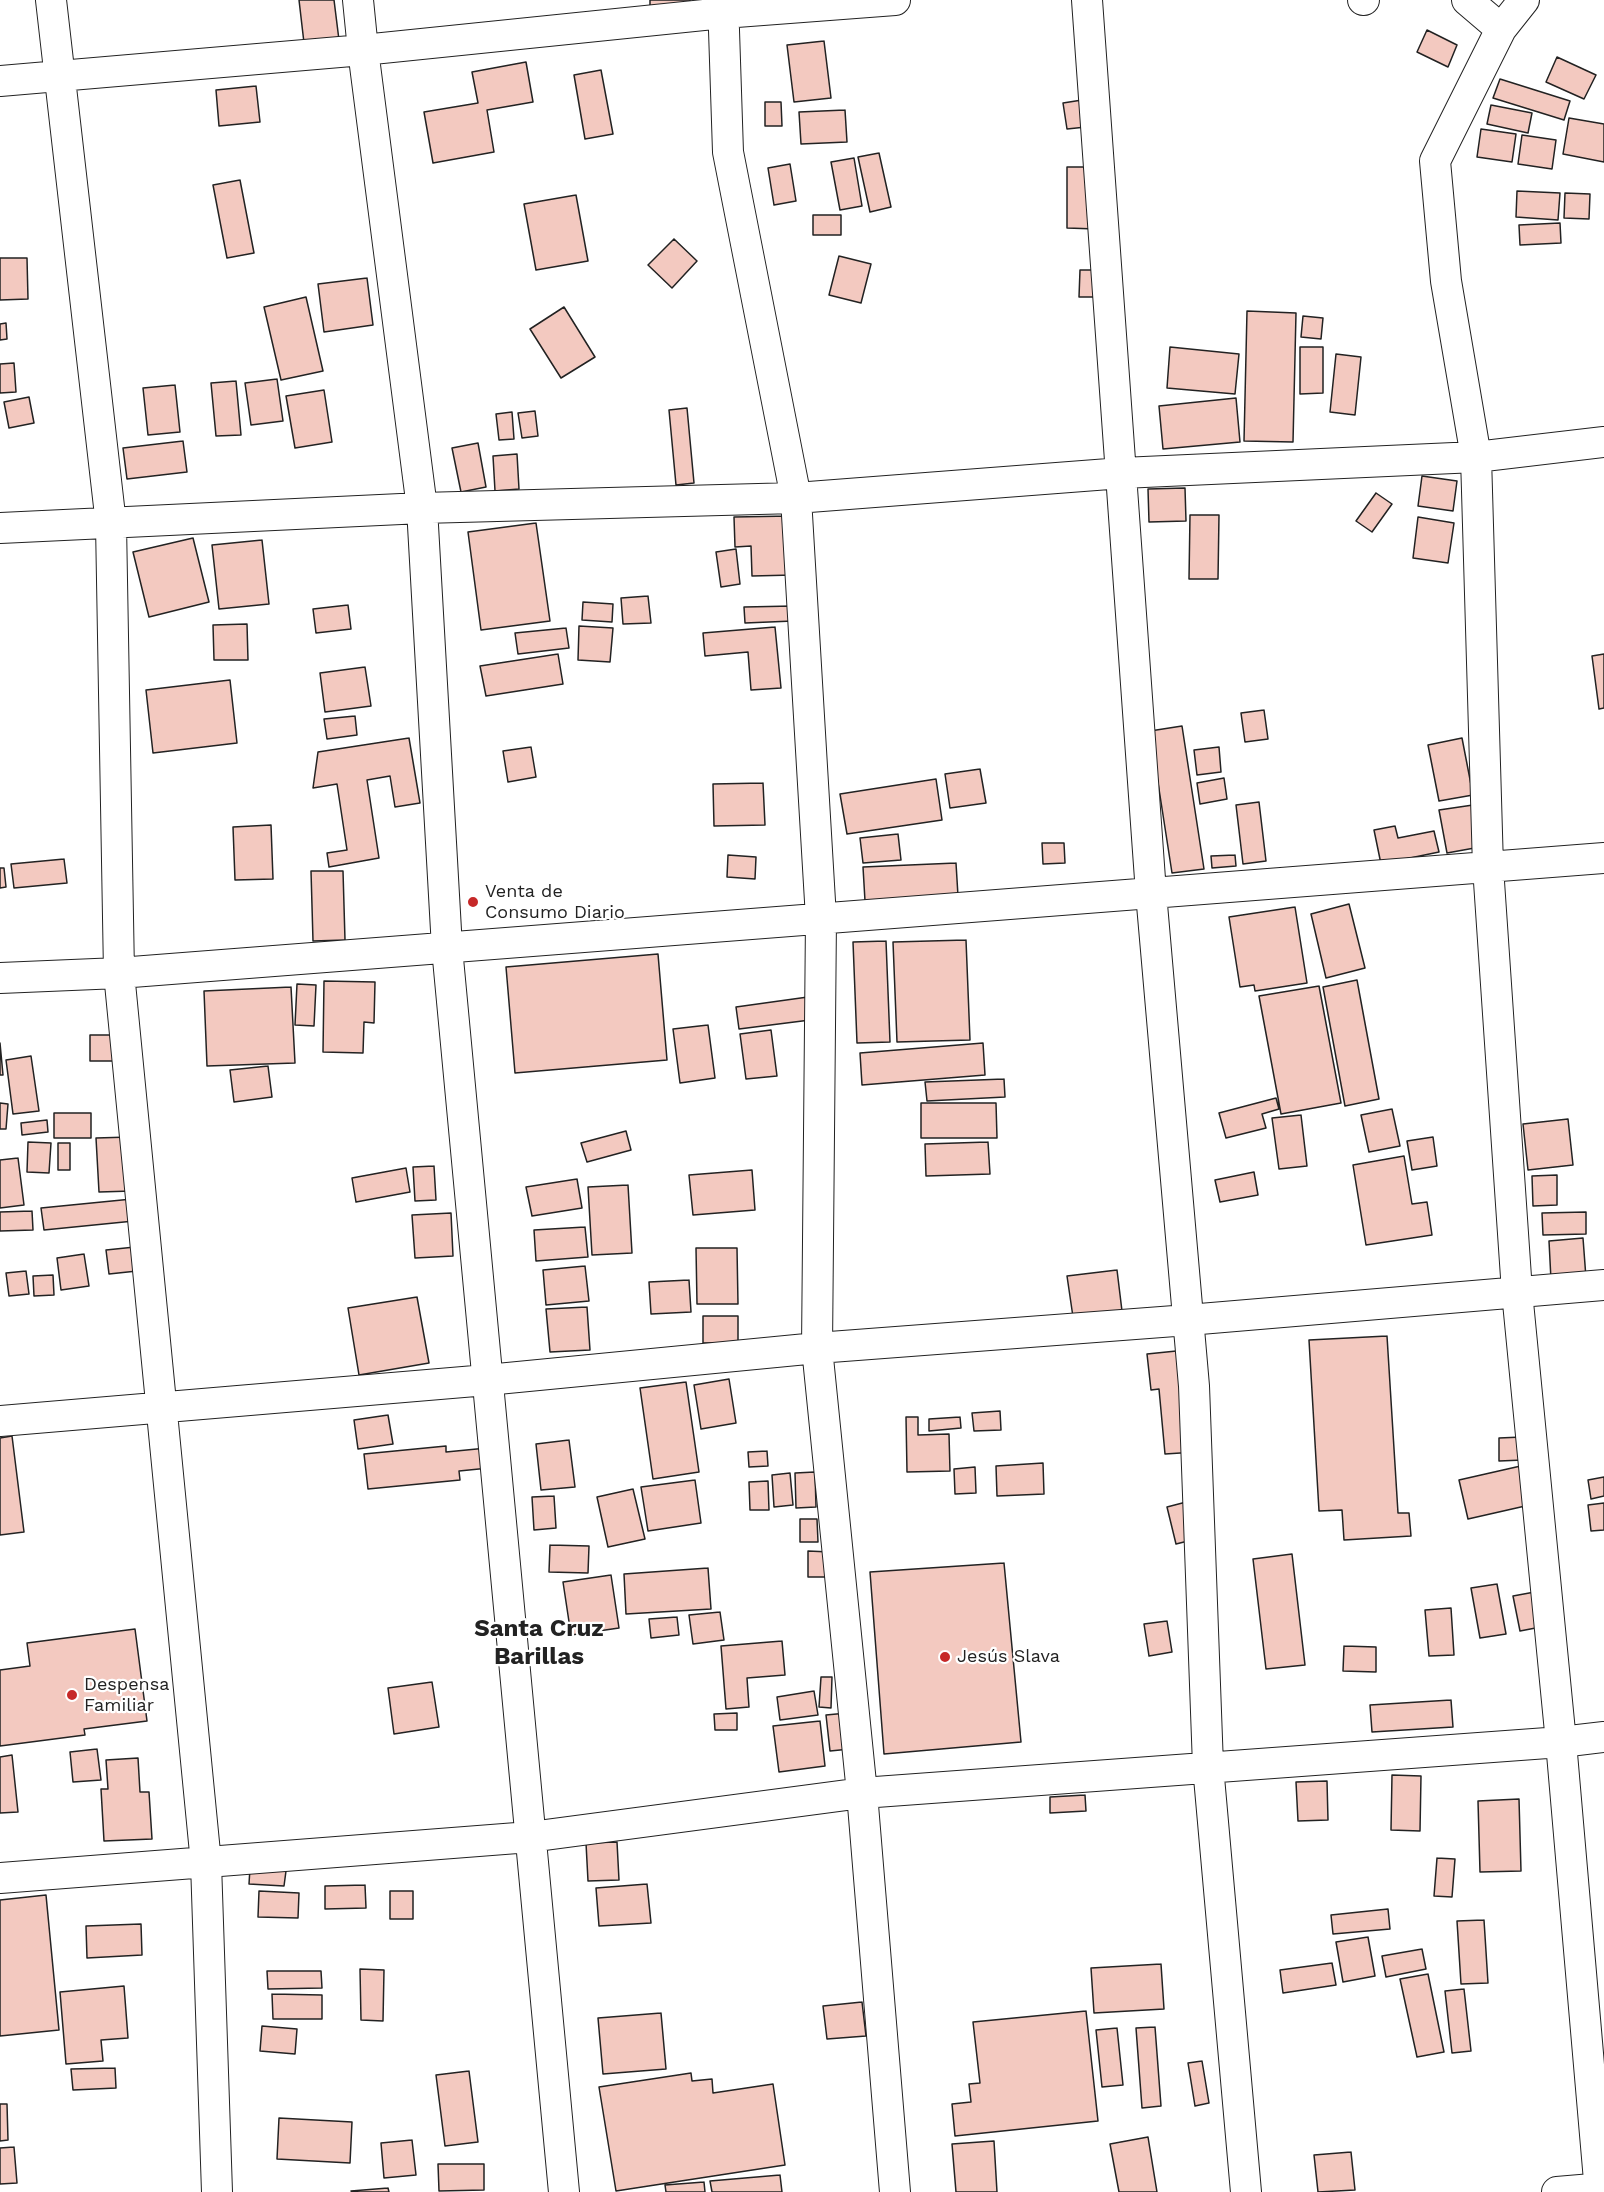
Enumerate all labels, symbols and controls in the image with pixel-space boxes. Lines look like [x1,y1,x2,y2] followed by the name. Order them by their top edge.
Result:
[485,881,625,924] place label: Venta de Consumo Diario
[466,895,480,909] marker: Venta de Consumo Diario
[474,1615,604,1671] district label: Santa Cruz Barillas
[957,1646,1060,1668] place label: Jesús Slava
[938,1650,952,1664] marker: Jesús Slava
[84,1674,169,1716] place label: Despensa Familiar
[65,1688,79,1702] marker: Despensa Familiar

